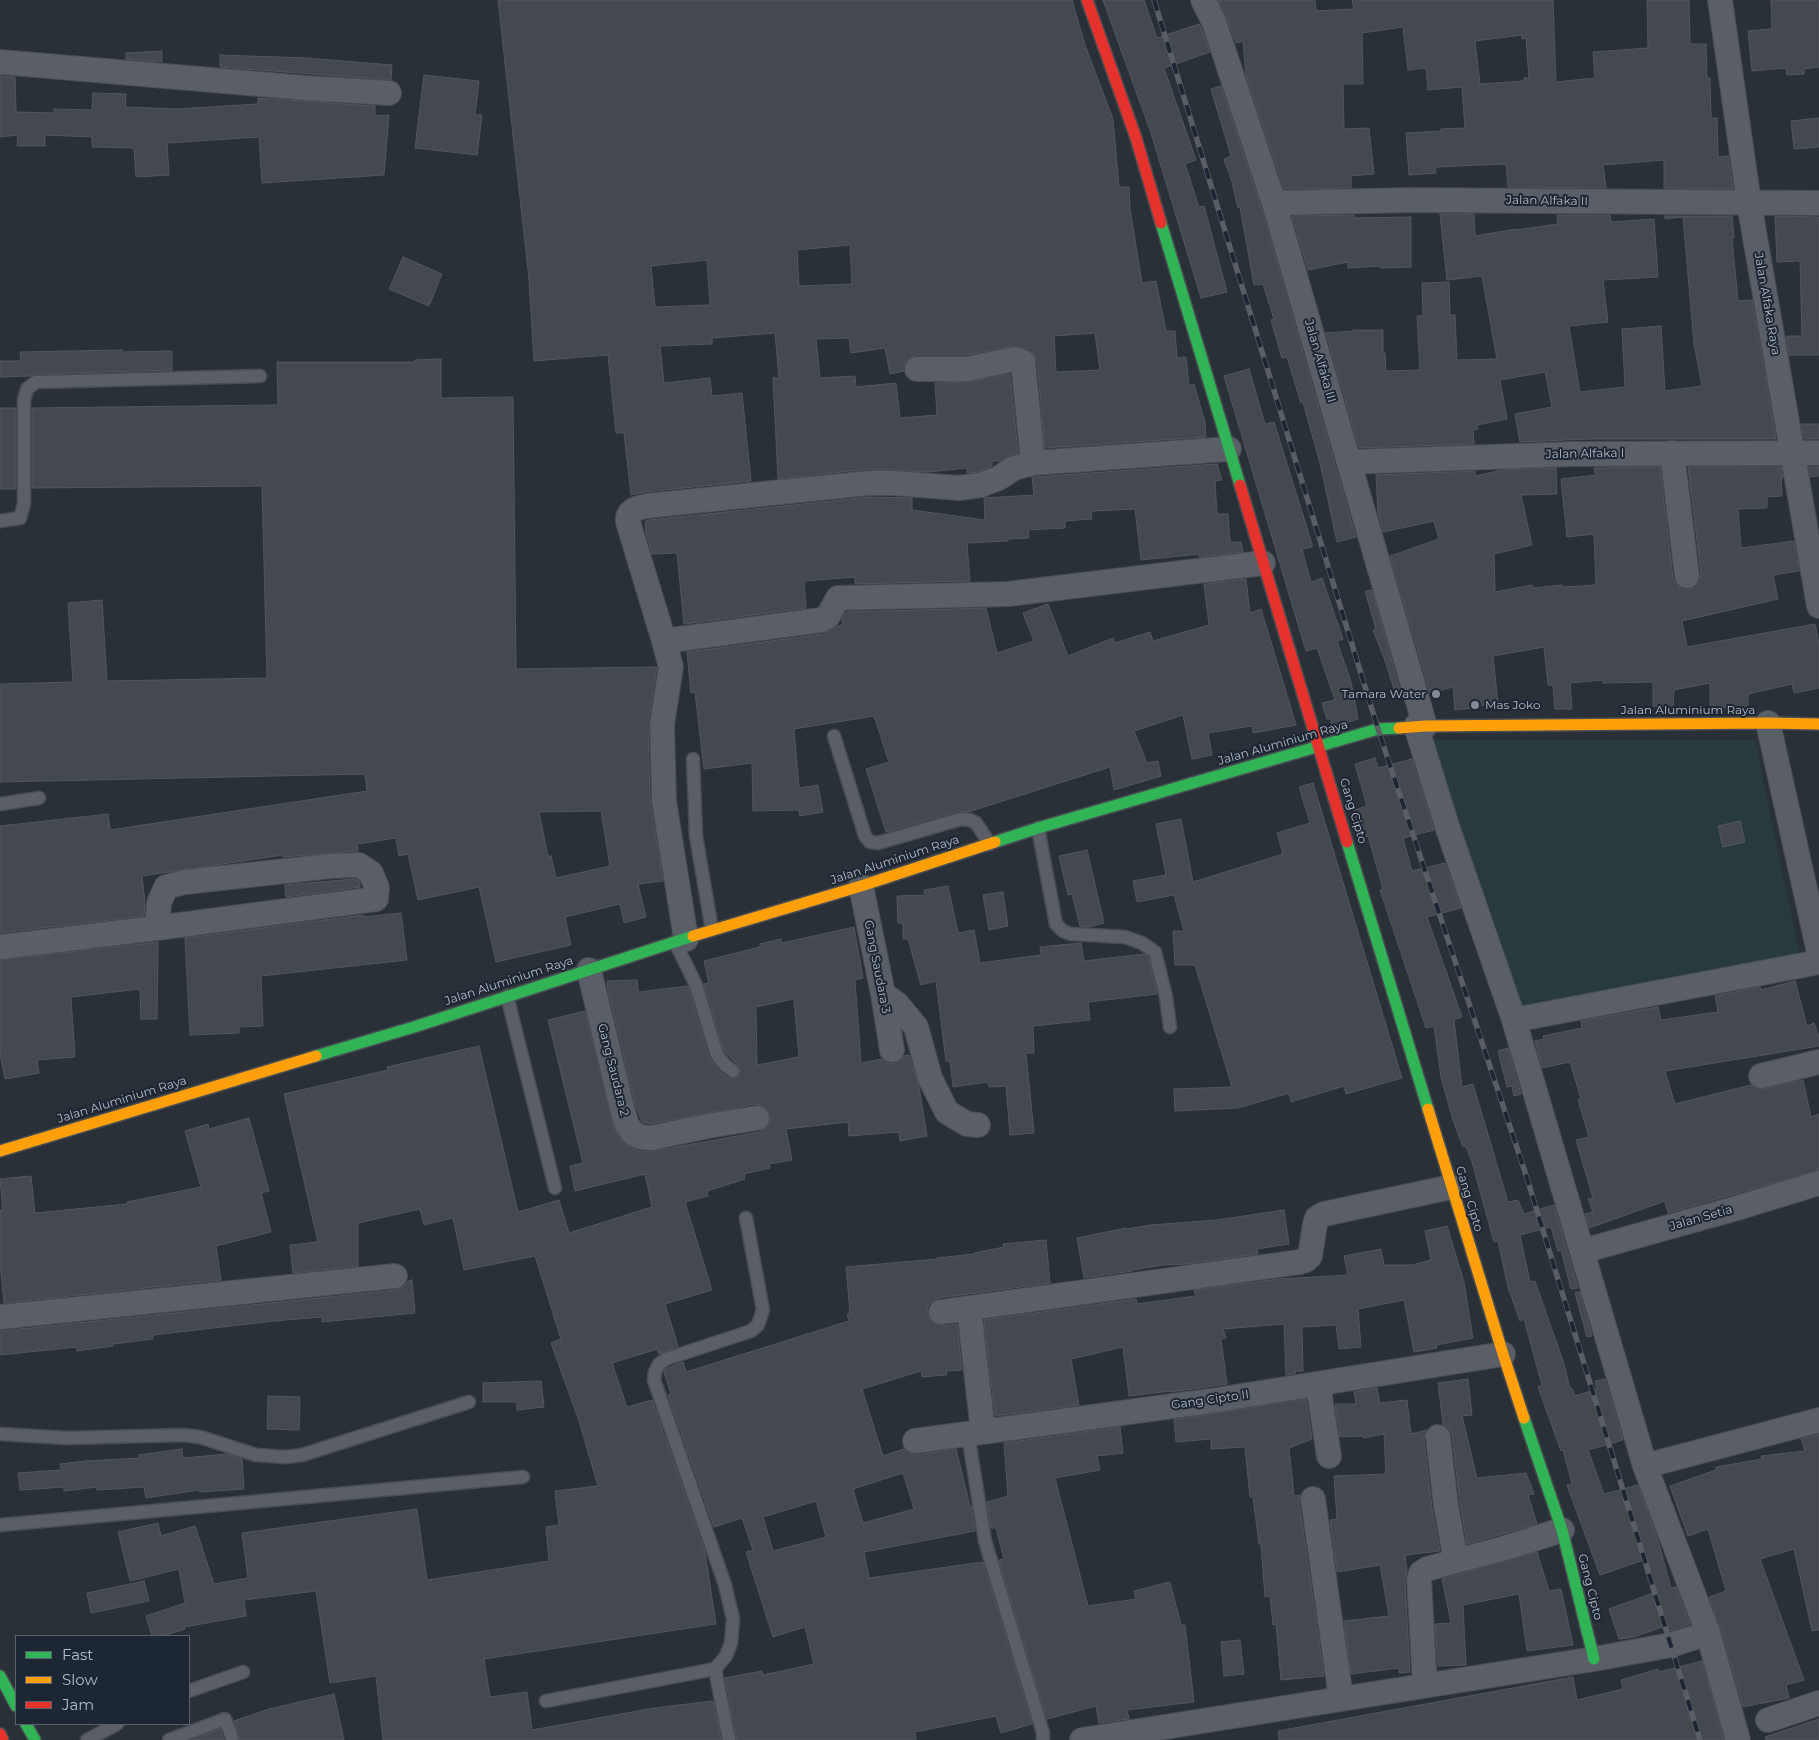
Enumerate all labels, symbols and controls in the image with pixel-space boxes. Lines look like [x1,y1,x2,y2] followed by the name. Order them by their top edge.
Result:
[1506,193,1588,209] street label: Jalan Alfaka II
[1751,252,1783,356] street label: Jalan Alfaka Raya
[1301,318,1339,404] street label: Jalan Alfaka III
[1546,446,1624,462] street label: Jalan Alfaka I
[1342,687,1426,701] place label: Tamara Water
[1430,688,1442,700] marker: Tamara Water
[1485,698,1541,712] place label: Mas Joko
[1469,699,1481,711] marker: Mas Joko
[1621,703,1755,717] street label: Jalan Aluminium Raya
[1216,718,1350,768] street label: Jalan Aluminium Raya
[1336,776,1370,846] street label: Gang Cipto
[829,832,961,888] street label: Jalan Aluminium Raya
[861,919,893,1015] street label: Gang Saudara 3
[443,953,575,1009] street label: Jalan Aluminium Raya
[595,1022,631,1118] street label: Gang Saudara 2
[56,1073,188,1127] street label: Jalan Aluminium Raya
[1452,1164,1486,1234] street label: Gang Cipto
[1668,1202,1734,1234] street label: Jalan Setia
[1170,1387,1250,1413] street label: Gang Cipto II
[1575,1552,1605,1622] street label: Gang Cipto
[15,1635,190,1725] legend
[62,1645,93,1664] text: Fast
[62,1670,98,1689] text: Slow
[62,1695,94,1714] text: Jam

